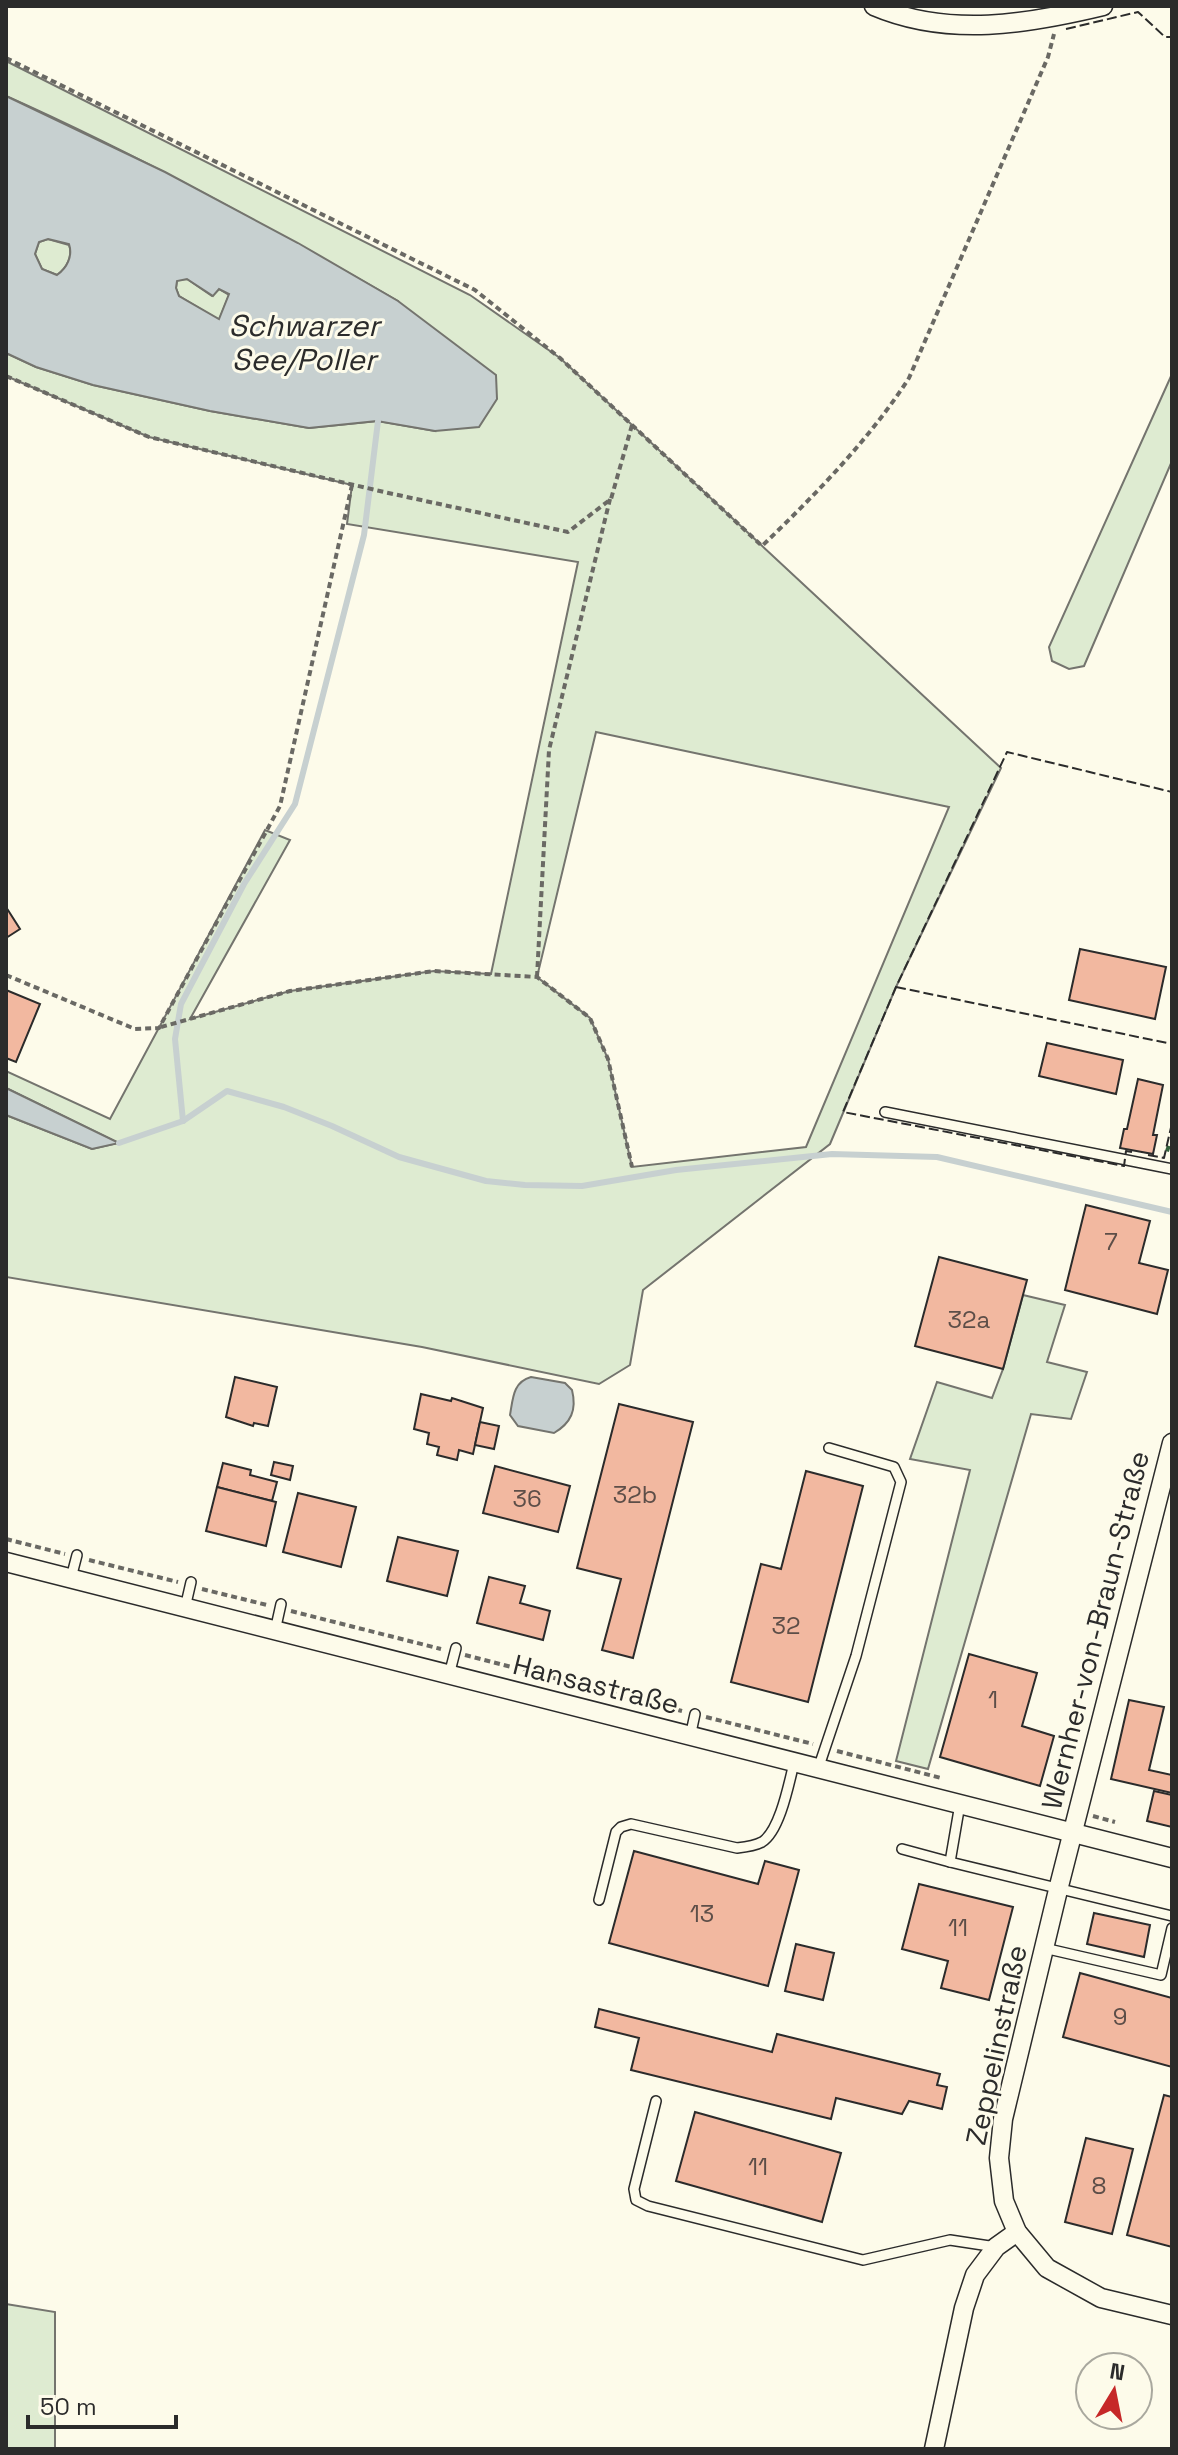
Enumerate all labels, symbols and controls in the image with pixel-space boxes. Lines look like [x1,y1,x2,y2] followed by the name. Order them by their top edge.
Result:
[228,306,382,379] water label: Schwarzer See/Poller
[1104,1226,1118,1257] house number: 7
[948,1304,991,1335] house number: 32a
[1033,1447,1157,1813] street label: Wernher-von-Braun-Straße
[613,1479,657,1510] house number: 32b
[512,1483,542,1514] house number: 36
[772,1610,800,1641] house number: 32
[509,1646,683,1722] street label: Hansastraße
[988,1684,998,1715] house number: 1
[690,1898,714,1929] house number: 13
[948,1912,968,1943] house number: 11
[957,1942,1035,2148] street label: Zeppelinstraße
[1113,2001,1127,2032] house number: 9
[748,2151,768,2182] house number: 11
[1092,2170,1106,2201] house number: 8
[1074,2351,1154,2431] north arrow
[1108,2356,1127,2386] text: N
[28,2379,176,2429] scale bar
[40,2391,97,2422] text: 50 m

